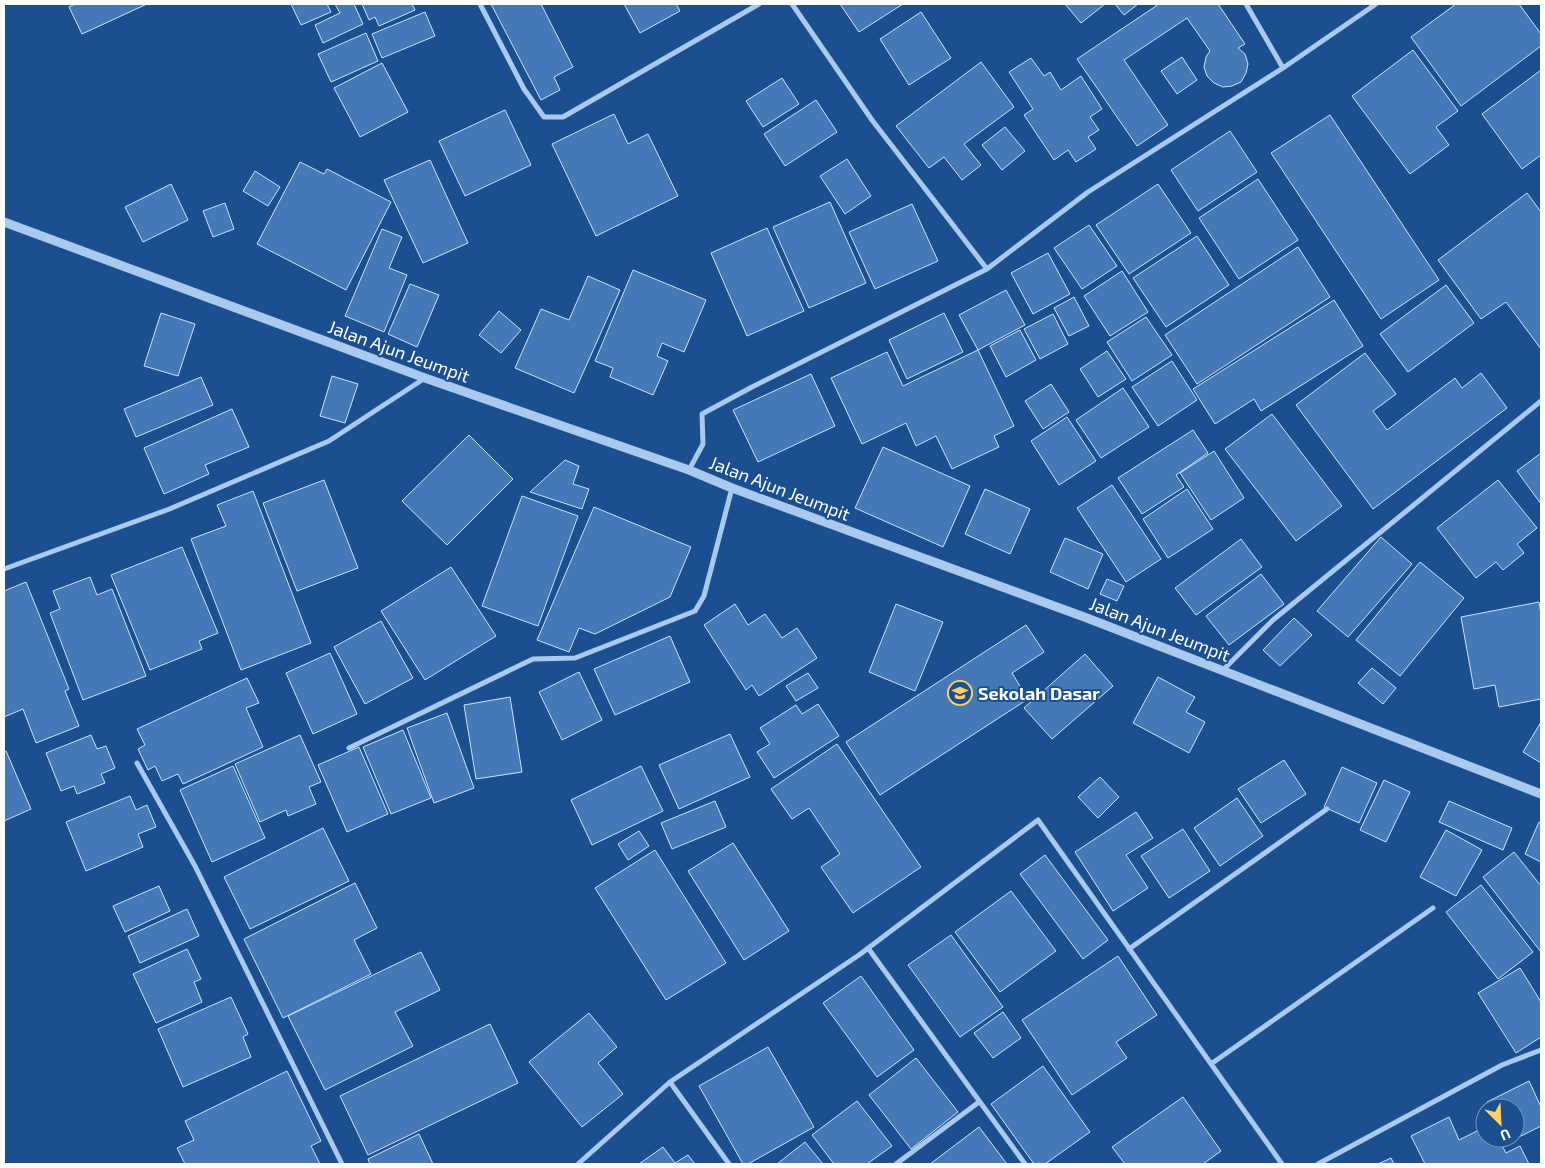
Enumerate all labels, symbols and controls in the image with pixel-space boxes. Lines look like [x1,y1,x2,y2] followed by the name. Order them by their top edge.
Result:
[325,315,473,387] street label: Jalan Ajun Jeumpit
[707,451,854,525] street label: Jalan Ajun Jeumpit
[1087,592,1234,666] street label: Jalan Ajun Jeumpit
[947,680,973,706] school or university icon: Sekolah Dasar
[978,682,1100,704] place label: Sekolah Dasar
[1475,1098,1525,1148] north arrow
[1498,1126,1513,1145] text: U

